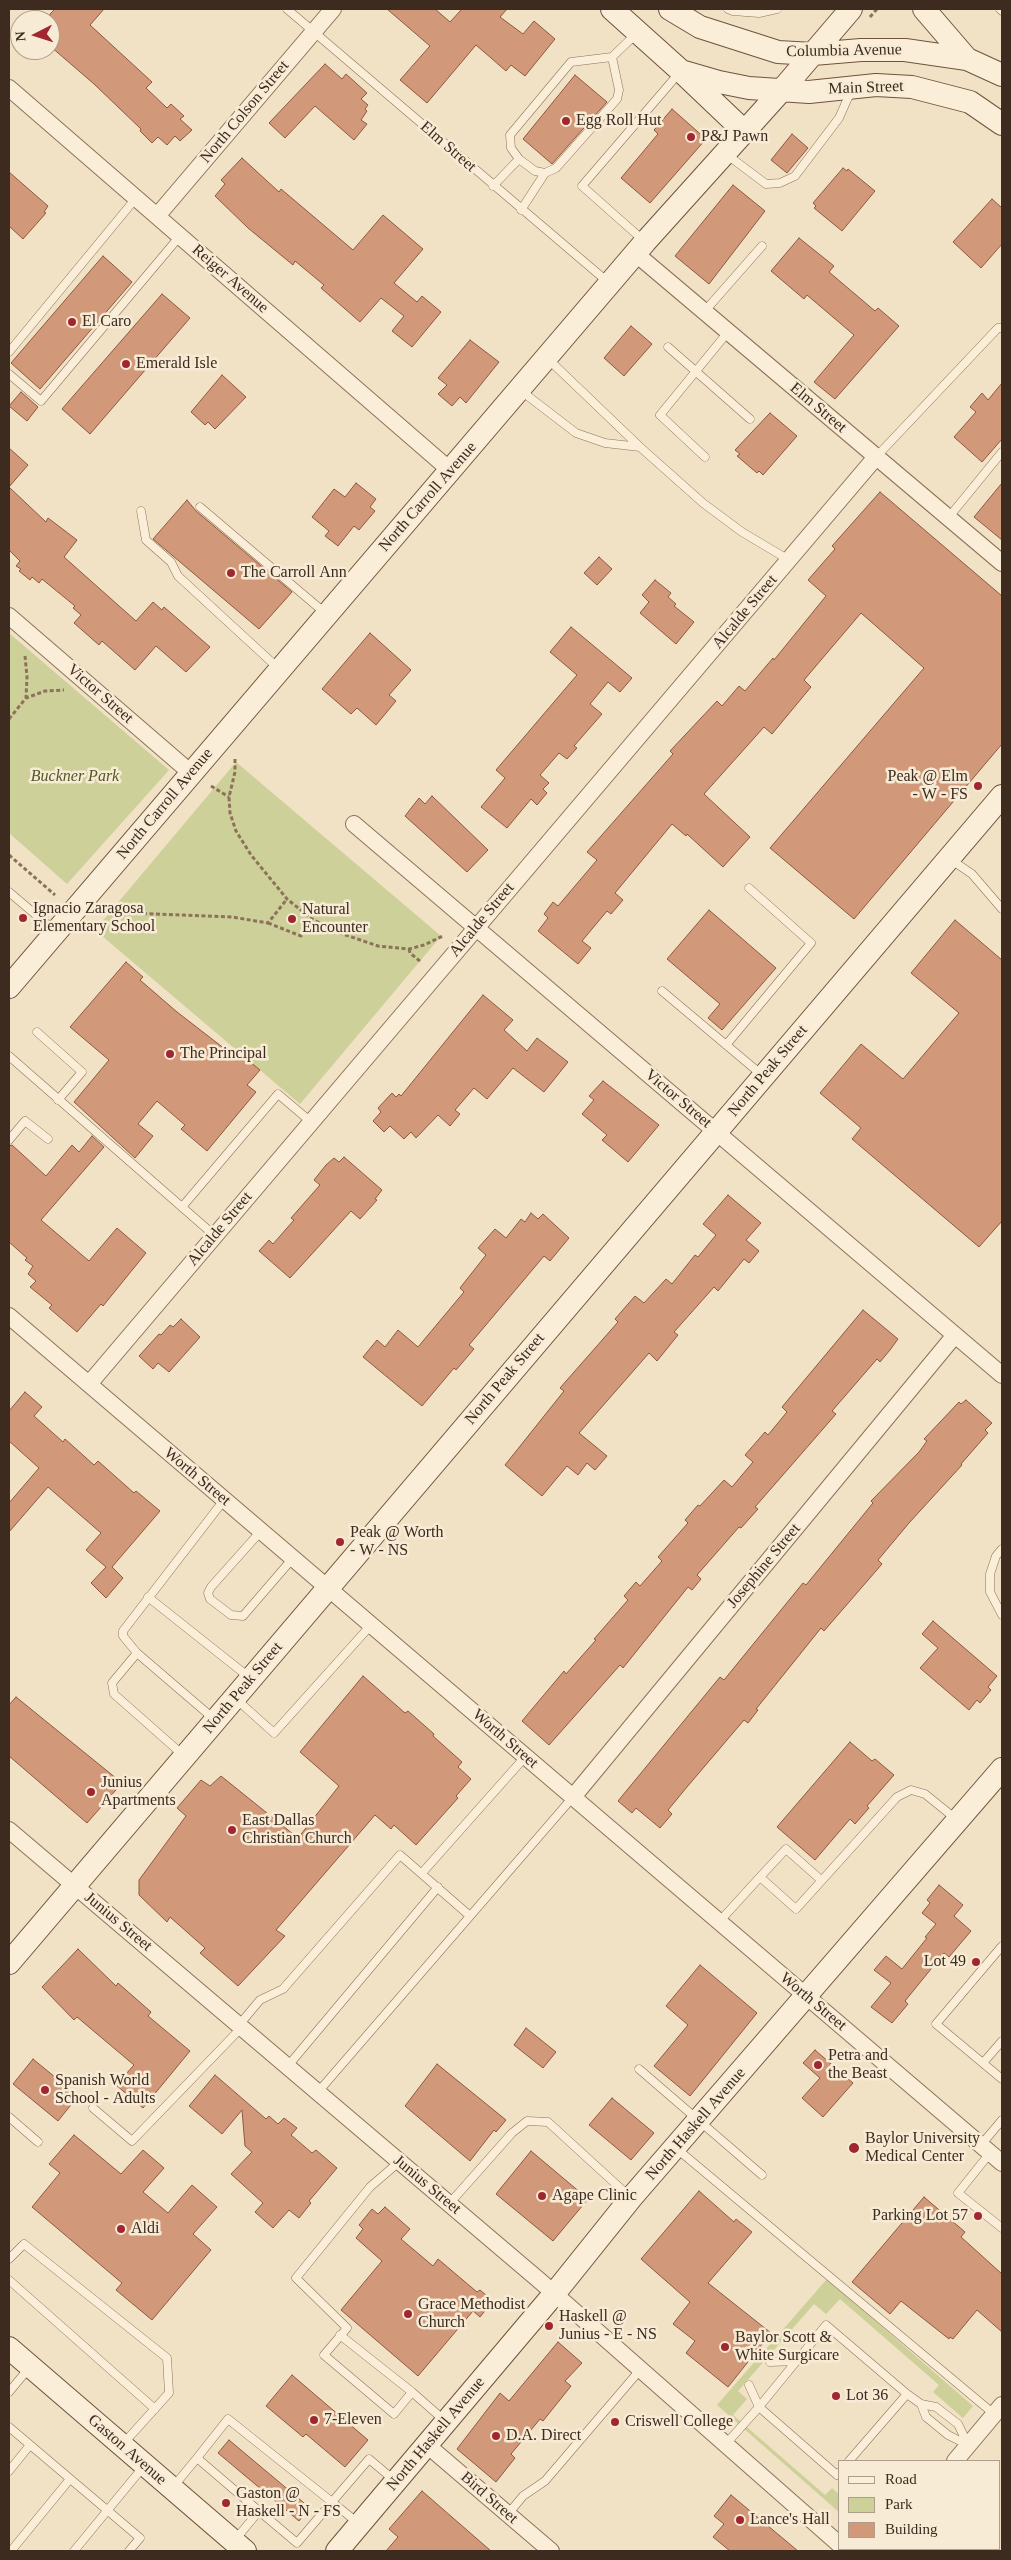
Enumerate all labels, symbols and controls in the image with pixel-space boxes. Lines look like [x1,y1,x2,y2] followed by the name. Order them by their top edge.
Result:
[10,10,60,60] north arrow
[13,31,28,42] text: N
[786,40,902,62] street label: Columbia Avenue
[197,57,293,167] street label: North Colson Street
[828,77,904,99] street label: Main Street
[576,111,661,131] place label: Egg Roll Hut
[560,115,572,127] marker: Egg Roll Hut
[416,117,480,177] street label: Elm Street
[701,127,768,147] place label: P&J Pawn
[685,131,697,143] marker: P&J Pawn
[188,241,272,317] street label: Reiger Avenue
[82,312,131,332] place label: El Caro
[66,316,78,328] marker: El Caro
[136,354,217,374] place label: Emerald Isle
[120,358,132,370] marker: Emerald Isle
[786,379,850,437] street label: Elm Street
[375,438,481,556] street label: North Carroll Avenue
[241,563,347,583] place label: The Carroll Ann
[225,567,237,579] marker: The Carroll Ann
[708,571,782,653] street label: Alcalde Street
[63,660,137,728] street label: Victor Street
[113,745,217,863] street label: North Carroll Avenue
[31,767,119,787] park label: Buckner Park
[888,767,968,805] place label: Peak @ Elm - W - FS
[972,780,984,792] marker: Peak @ Elm - W - FS
[445,879,519,961] street label: Alcalde Street
[33,899,155,937] place label: Ignacio Zaragosa Elementary School
[302,900,368,938] place label: Natural Encounter
[17,912,29,924] marker: Ignacio Zaragosa Elementary School
[286,913,298,925] marker: Natural Encounter
[724,1021,812,1121] street label: North Peak Street
[180,1044,267,1064] place label: The Principal
[164,1048,176,1060] marker: The Principal
[641,1066,715,1132] street label: Victor Street
[183,1188,257,1270] street label: Alcalde Street
[461,1329,549,1429] street label: North Peak Street
[160,1444,234,1510] street label: Worth Street
[723,1520,805,1612] street label: Josephine Street
[350,1523,443,1561] place label: Peak @ Worth - W - NS
[334,1536,346,1548] marker: Peak @ Worth - W - NS
[199,1638,287,1738] street label: North Peak Street
[468,1705,542,1773] street label: Worth Street
[101,1773,176,1811] place label: Junius Apartments
[85,1786,97,1798] marker: Junius Apartments
[242,1811,352,1849] place label: East Dallas Christian Church
[226,1824,238,1836] marker: East Dallas Christian Church
[80,1888,156,1956] street label: Junius Street
[924,1952,966,1972] place label: Lot 49
[970,1956,982,1968] marker: Lot 49
[776,1969,850,2035] street label: Worth Street
[828,2046,888,2084] place label: Petra and the Beast
[812,2059,824,2071] marker: Petra and the Beast
[642,2064,750,2184] street label: North Haskell Avenue
[55,2071,155,2109] place label: Spanish World School - Adults
[39,2084,51,2096] marker: Spanish World School - Adults
[865,2129,980,2167] place label: Baylor University Medical Center
[847,2141,861,2155] marker: Baylor University Medical Center
[389,2151,465,2219] street label: Junius Street
[552,2186,637,2206] place label: Agape Clinic
[536,2190,548,2202] marker: Agape Clinic
[872,2206,968,2226] place label: Parking Lot 57
[972,2210,984,2222] marker: Parking Lot 57
[131,2219,159,2239] place label: Aldi
[115,2223,127,2235] marker: Aldi
[418,2295,525,2333] place label: Grace Methodist Church
[559,2307,657,2345] place label: Haskell @ Junius - E - NS
[402,2308,414,2320] marker: Grace Methodist Church
[543,2320,555,2332] marker: Haskell @ Junius - E - NS
[735,2328,839,2366] place label: Baylor Scott & White Surgicare
[719,2341,731,2353] marker: Baylor Scott & White Surgicare
[383,2373,489,2495] street label: North Haskell Avenue
[846,2386,888,2406] place label: Lot 36
[830,2390,842,2402] marker: Lot 36
[324,2410,382,2430] place label: 7-Eleven
[84,2411,170,2489] street label: Gaston Avenue
[625,2412,733,2432] place label: Criswell College
[308,2414,320,2426] marker: 7-Eleven
[609,2416,621,2428] marker: Criswell College
[506,2426,581,2446] place label: D.A. Direct
[490,2430,502,2442] marker: D.A. Direct
[838,2460,1001,2550] legend
[456,2468,522,2528] street label: Bird Street
[885,2471,917,2487] text: Road
[236,2484,341,2522] place label: Gaston @ Haskell - N - FS
[885,2496,913,2512] text: Park
[220,2497,232,2509] marker: Gaston @ Haskell - N - FS
[750,2510,830,2530] place label: Lance's Hall
[734,2514,746,2526] marker: Lance's Hall
[885,2521,938,2537] text: Building

